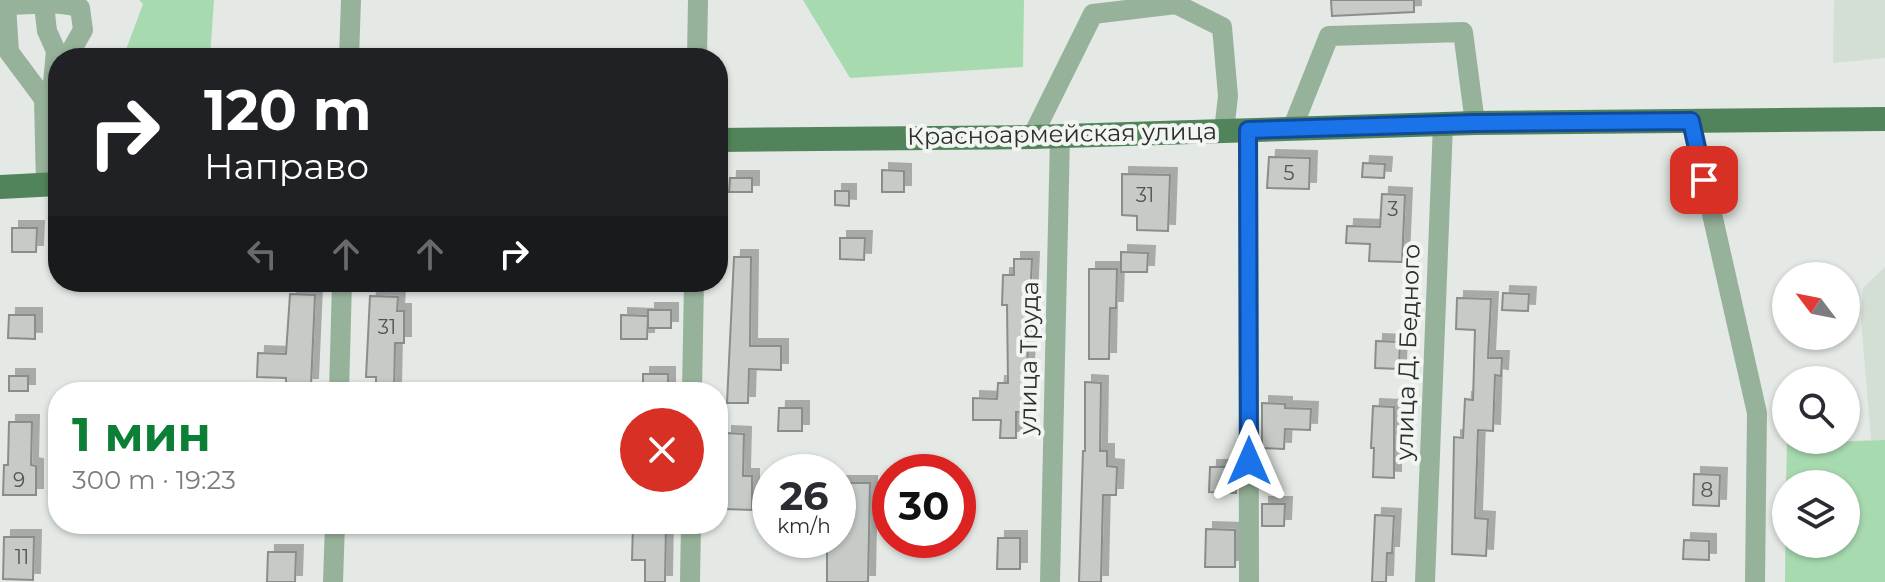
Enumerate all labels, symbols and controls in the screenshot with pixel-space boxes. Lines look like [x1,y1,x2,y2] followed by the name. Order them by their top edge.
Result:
[204,76,372,144] text: 120 m
[72,80,176,184] icon: right
[907,116,1217,151] street label: Красноармейская улица
[204,144,369,188] text: Направо
[1670,146,1738,214] pin
[1682,158,1726,202] icon: arrive
[1283,161,1295,185] house number: 5
[1136,183,1154,207] house number: 31
[1387,197,1399,221] house number: 3
[240,232,284,276] icon: left
[324,232,368,276] icon: ahead
[408,232,452,276] icon: ahead
[492,232,536,276] icon: right
[1389,243,1426,462] street label: улица Д. Бедного
[1772,262,1860,350] north arrow
[1772,262,1860,558] map controls
[1013,281,1044,436] street label: улица Труда
[378,315,396,339] house number: 31
[1772,366,1860,454] button: search
[72,405,211,463] text: 1 мин
[620,408,704,492] button: close
[1207,419,1291,503] position arrow
[872,454,976,558] speed limit sign: 30
[72,464,236,496] text: 300 m · 19:23
[13,468,25,492] house number: 9
[1772,470,1860,558] button: layers
[779,471,829,520] text: 26
[1701,478,1713,502] house number: 8
[777,514,831,538] text: km/h
[15,545,29,569] house number: 11

